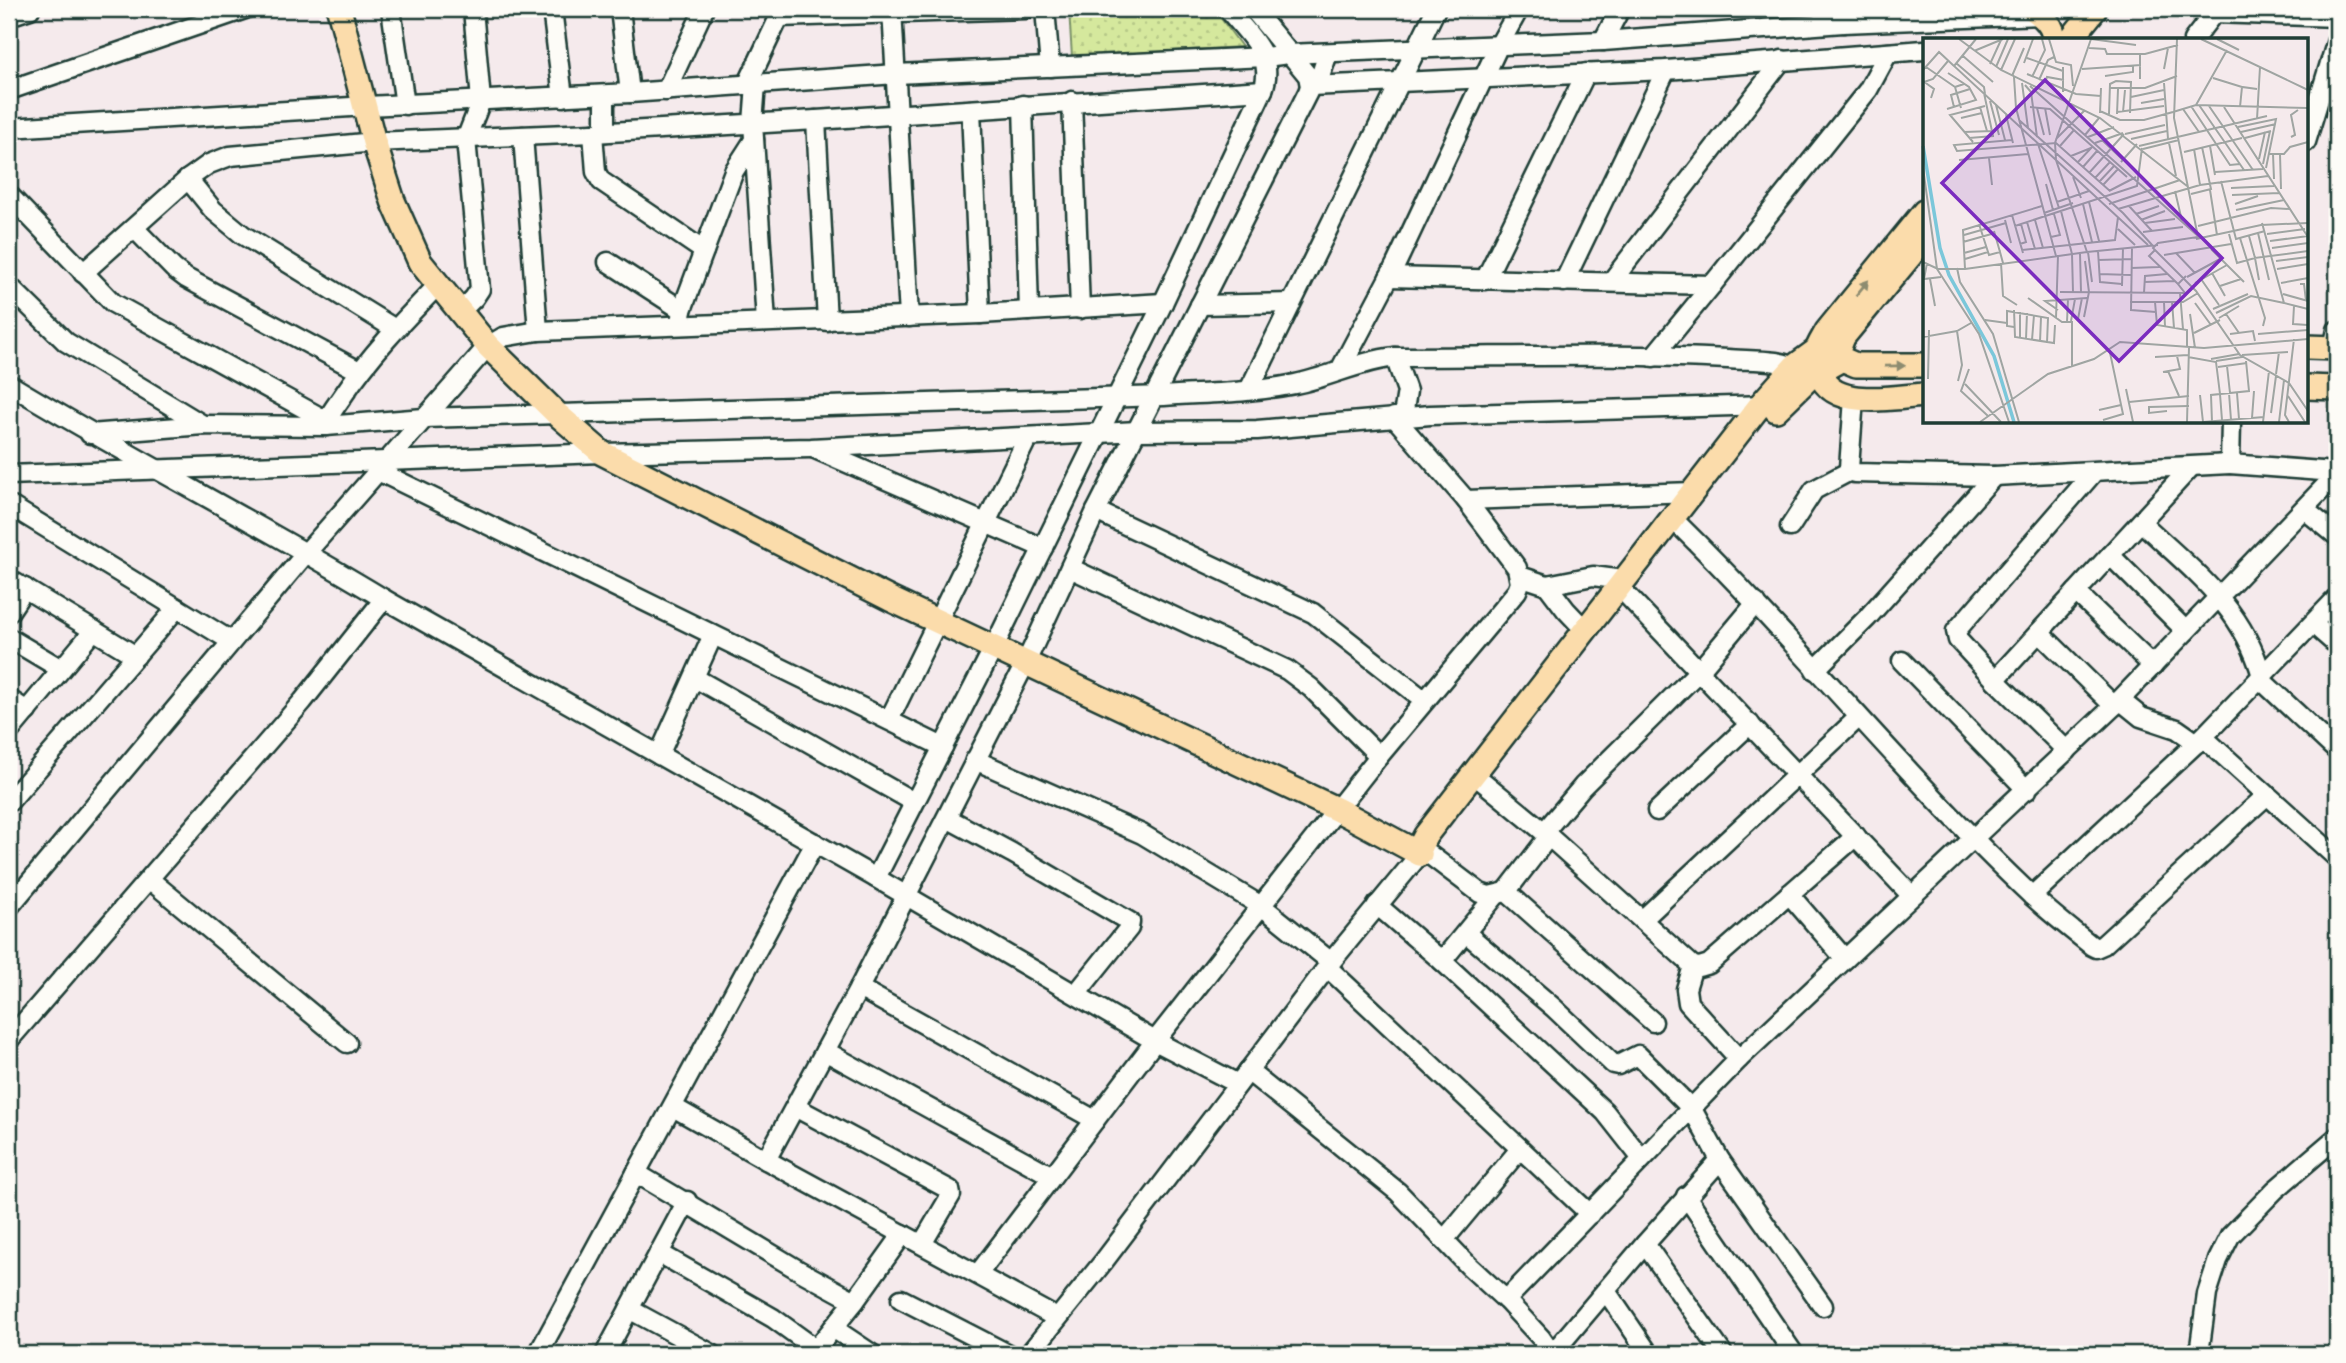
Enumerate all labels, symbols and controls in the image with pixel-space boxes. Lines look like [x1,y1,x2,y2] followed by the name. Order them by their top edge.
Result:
[1923,38,2308,424] inset map
[1854,280,1869,297] one-way arrow
[1885,360,1907,371] one-way arrow

